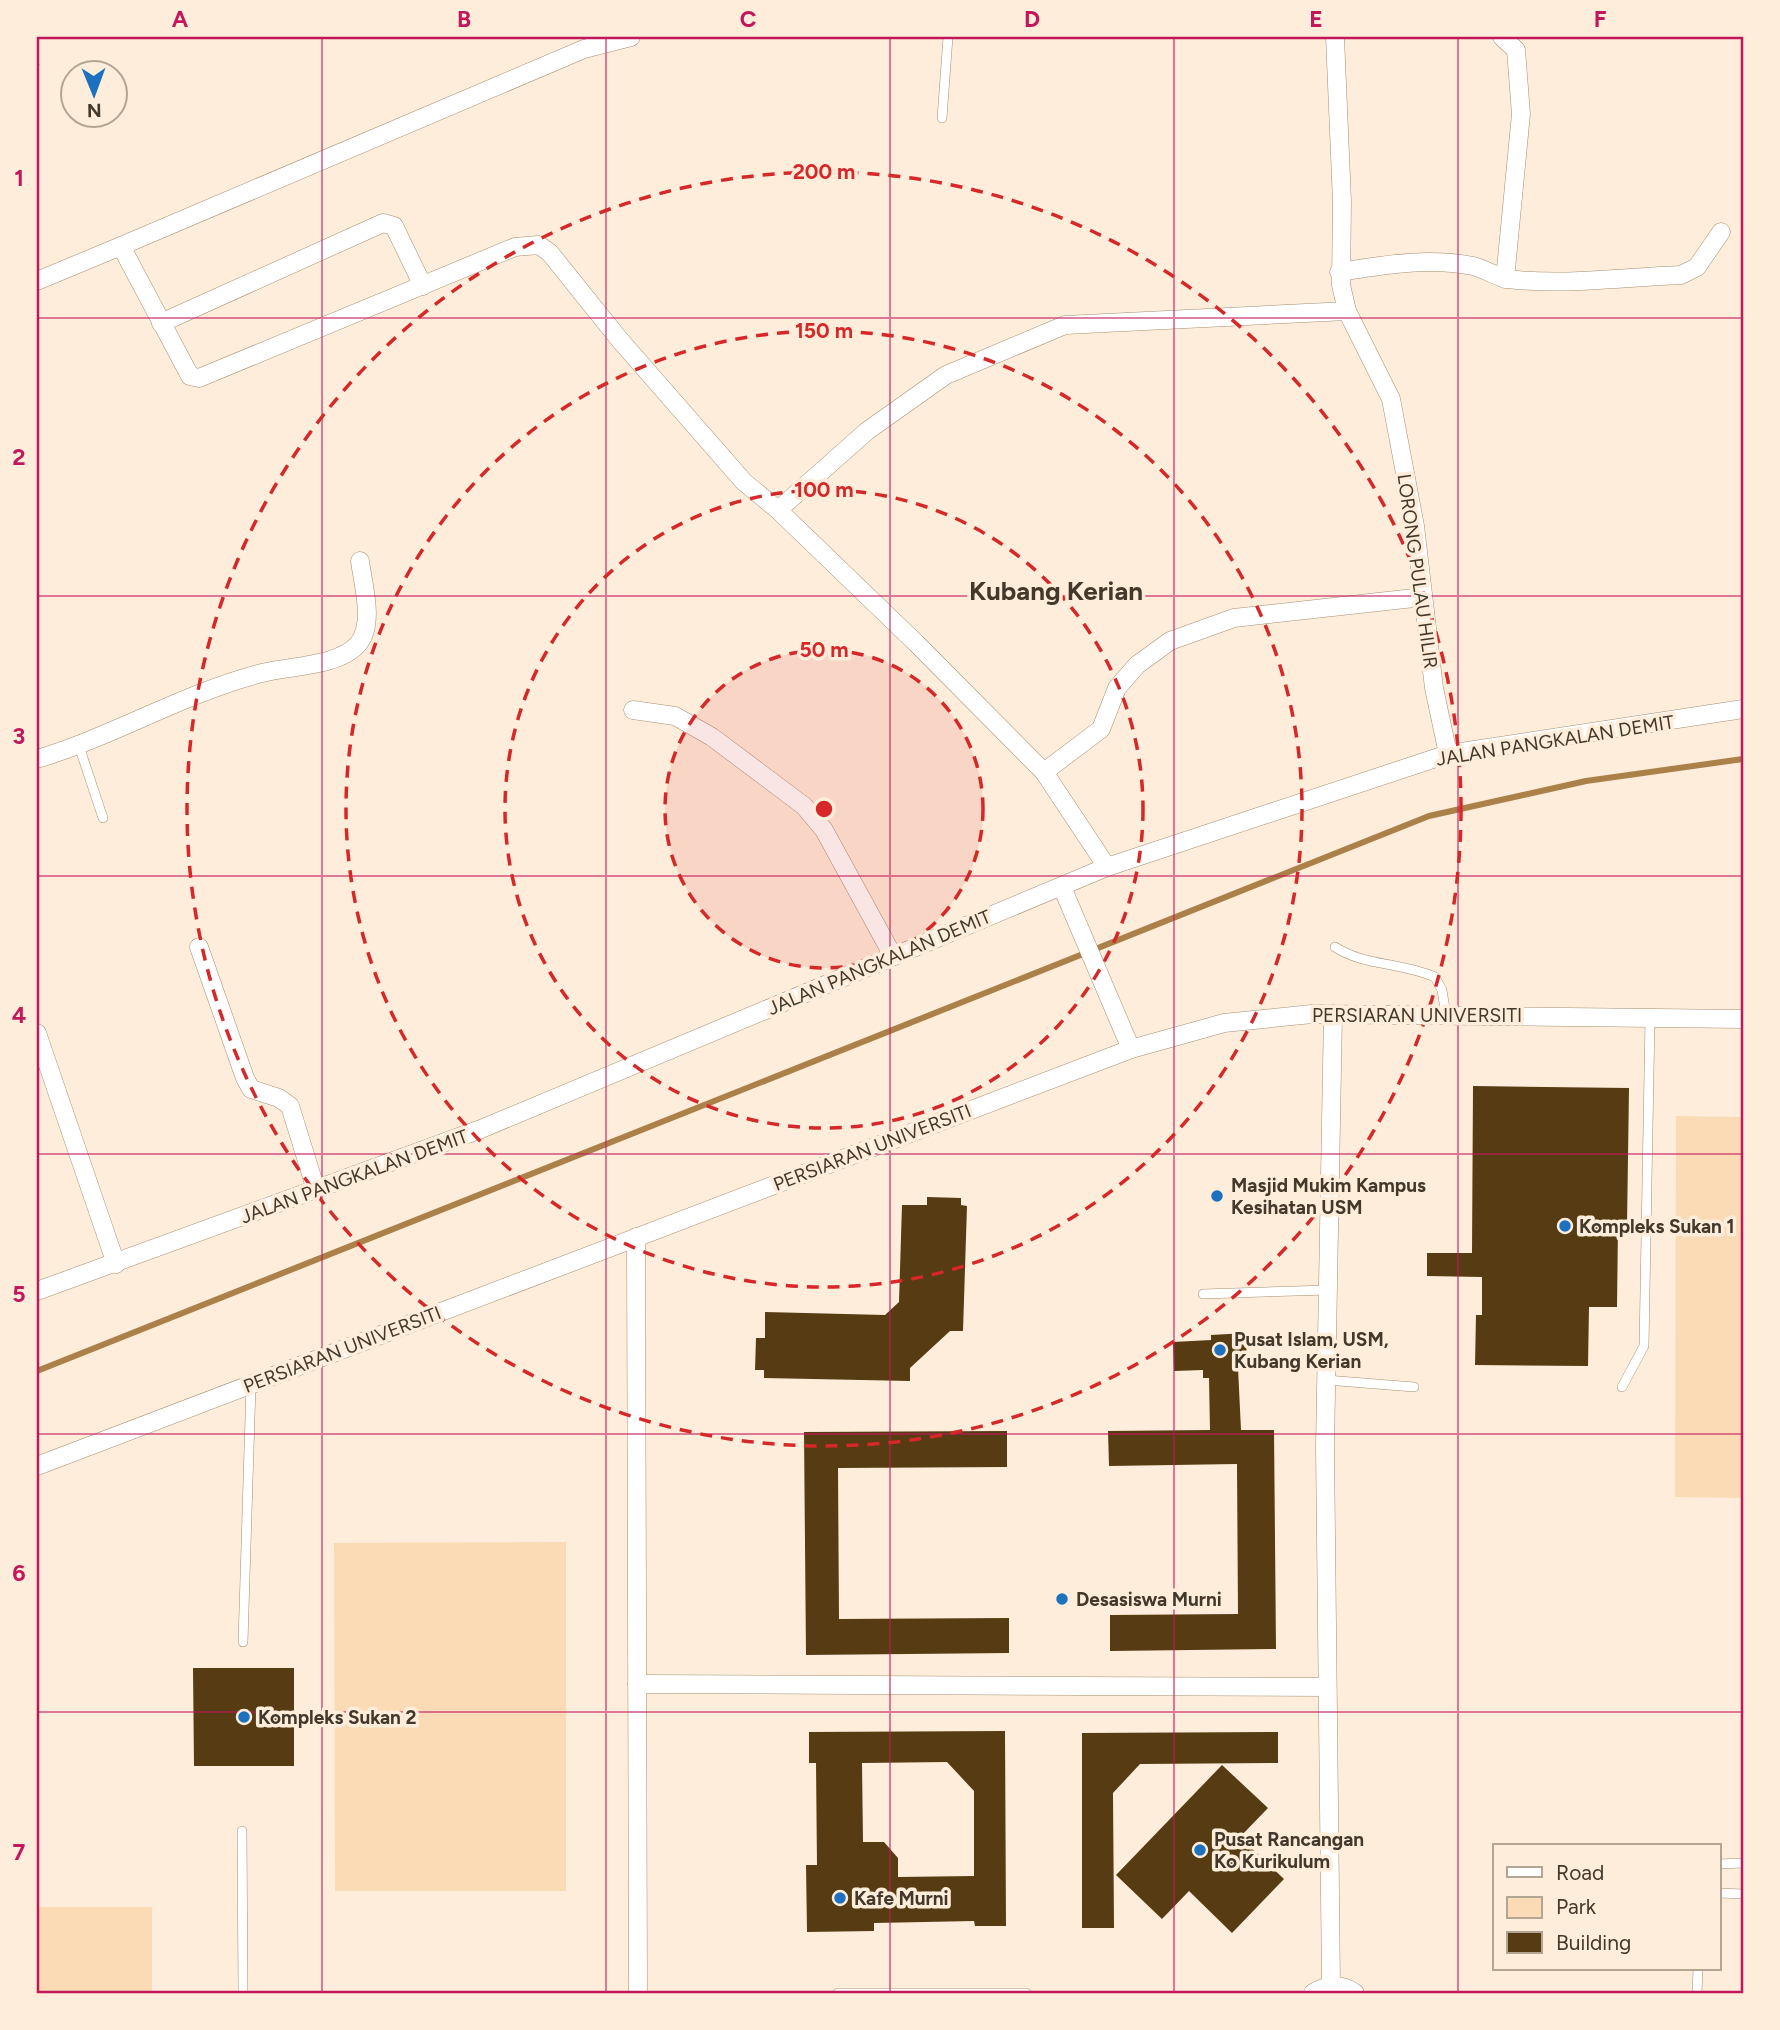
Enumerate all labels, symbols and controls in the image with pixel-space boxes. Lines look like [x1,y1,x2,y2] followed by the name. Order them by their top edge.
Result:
[172,5,189,33] text: A
[457,5,471,33] text: B
[740,5,757,33] text: C
[1024,5,1040,33] text: D
[1309,5,1323,33] text: E
[1594,5,1607,33] text: F
[60,60,130,130] north arrow
[87,99,102,122] text: N
[793,159,855,184] text: 200 m
[14,164,24,192] text: 1
[795,318,853,343] text: 150 m
[12,443,26,471] text: 2
[1392,472,1443,670] street label: LORONG PULAU HILIR
[794,477,854,502] text: 100 m
[969,575,1143,607] district label: Kubang Kerian
[799,637,849,662] text: 50 m
[1435,710,1676,771] street label: JALAN PANGKALAN DEMIT
[13,722,25,750] text: 3
[812,797,836,821] centre of rings
[764,905,995,1020] street label: JALAN PANGKALAN DEMIT
[12,1001,26,1029] text: 4
[1312,1004,1522,1027] street label: PERSIARAN UNIVERSITI
[770,1099,974,1196] street label: PERSIARAN UNIVERSITI
[237,1124,472,1228] street label: JALAN PANGKALAN DEMIT
[1231,1174,1426,1219] place label: Masjid Mukim Kampus Kesihatan USM
[1209,1188,1225,1204] marker: Masjid Mukim Kampus Kesihatan USM
[1579,1215,1734,1238] place label: Kompleks Sukan 1
[1557,1218,1573,1234] marker: Kompleks Sukan 1
[12,1280,26,1308] text: 5
[240,1301,444,1398] street label: PERSIARAN UNIVERSITI
[1234,1328,1389,1373] place label: Pusat Islam, USM, Kubang Kerian
[1212,1342,1228,1358] marker: Pusat Islam, USM, Kubang Kerian
[12,1559,26,1587] text: 6
[1076,1588,1222,1611] place label: Desasiswa Murni
[1054,1591,1070,1607] marker: Desasiswa Murni
[258,1706,416,1729] place label: Kompleks Sukan 2
[236,1709,252,1725] marker: Kompleks Sukan 2
[1214,1828,1364,1873] place label: Pusat Rancangan Ko Kurikulum
[13,1838,26,1866] text: 7
[1192,1842,1208,1858] marker: Pusat Rancangan Ko Kurikulum
[1493,1844,1720,1970] legend
[1556,1860,1604,1885] text: Road
[854,1887,949,1910] place label: Kafe Murni
[832,1890,848,1906] marker: Kafe Murni
[1556,1894,1597,1919] text: Park
[1556,1930,1631,1955] text: Building

